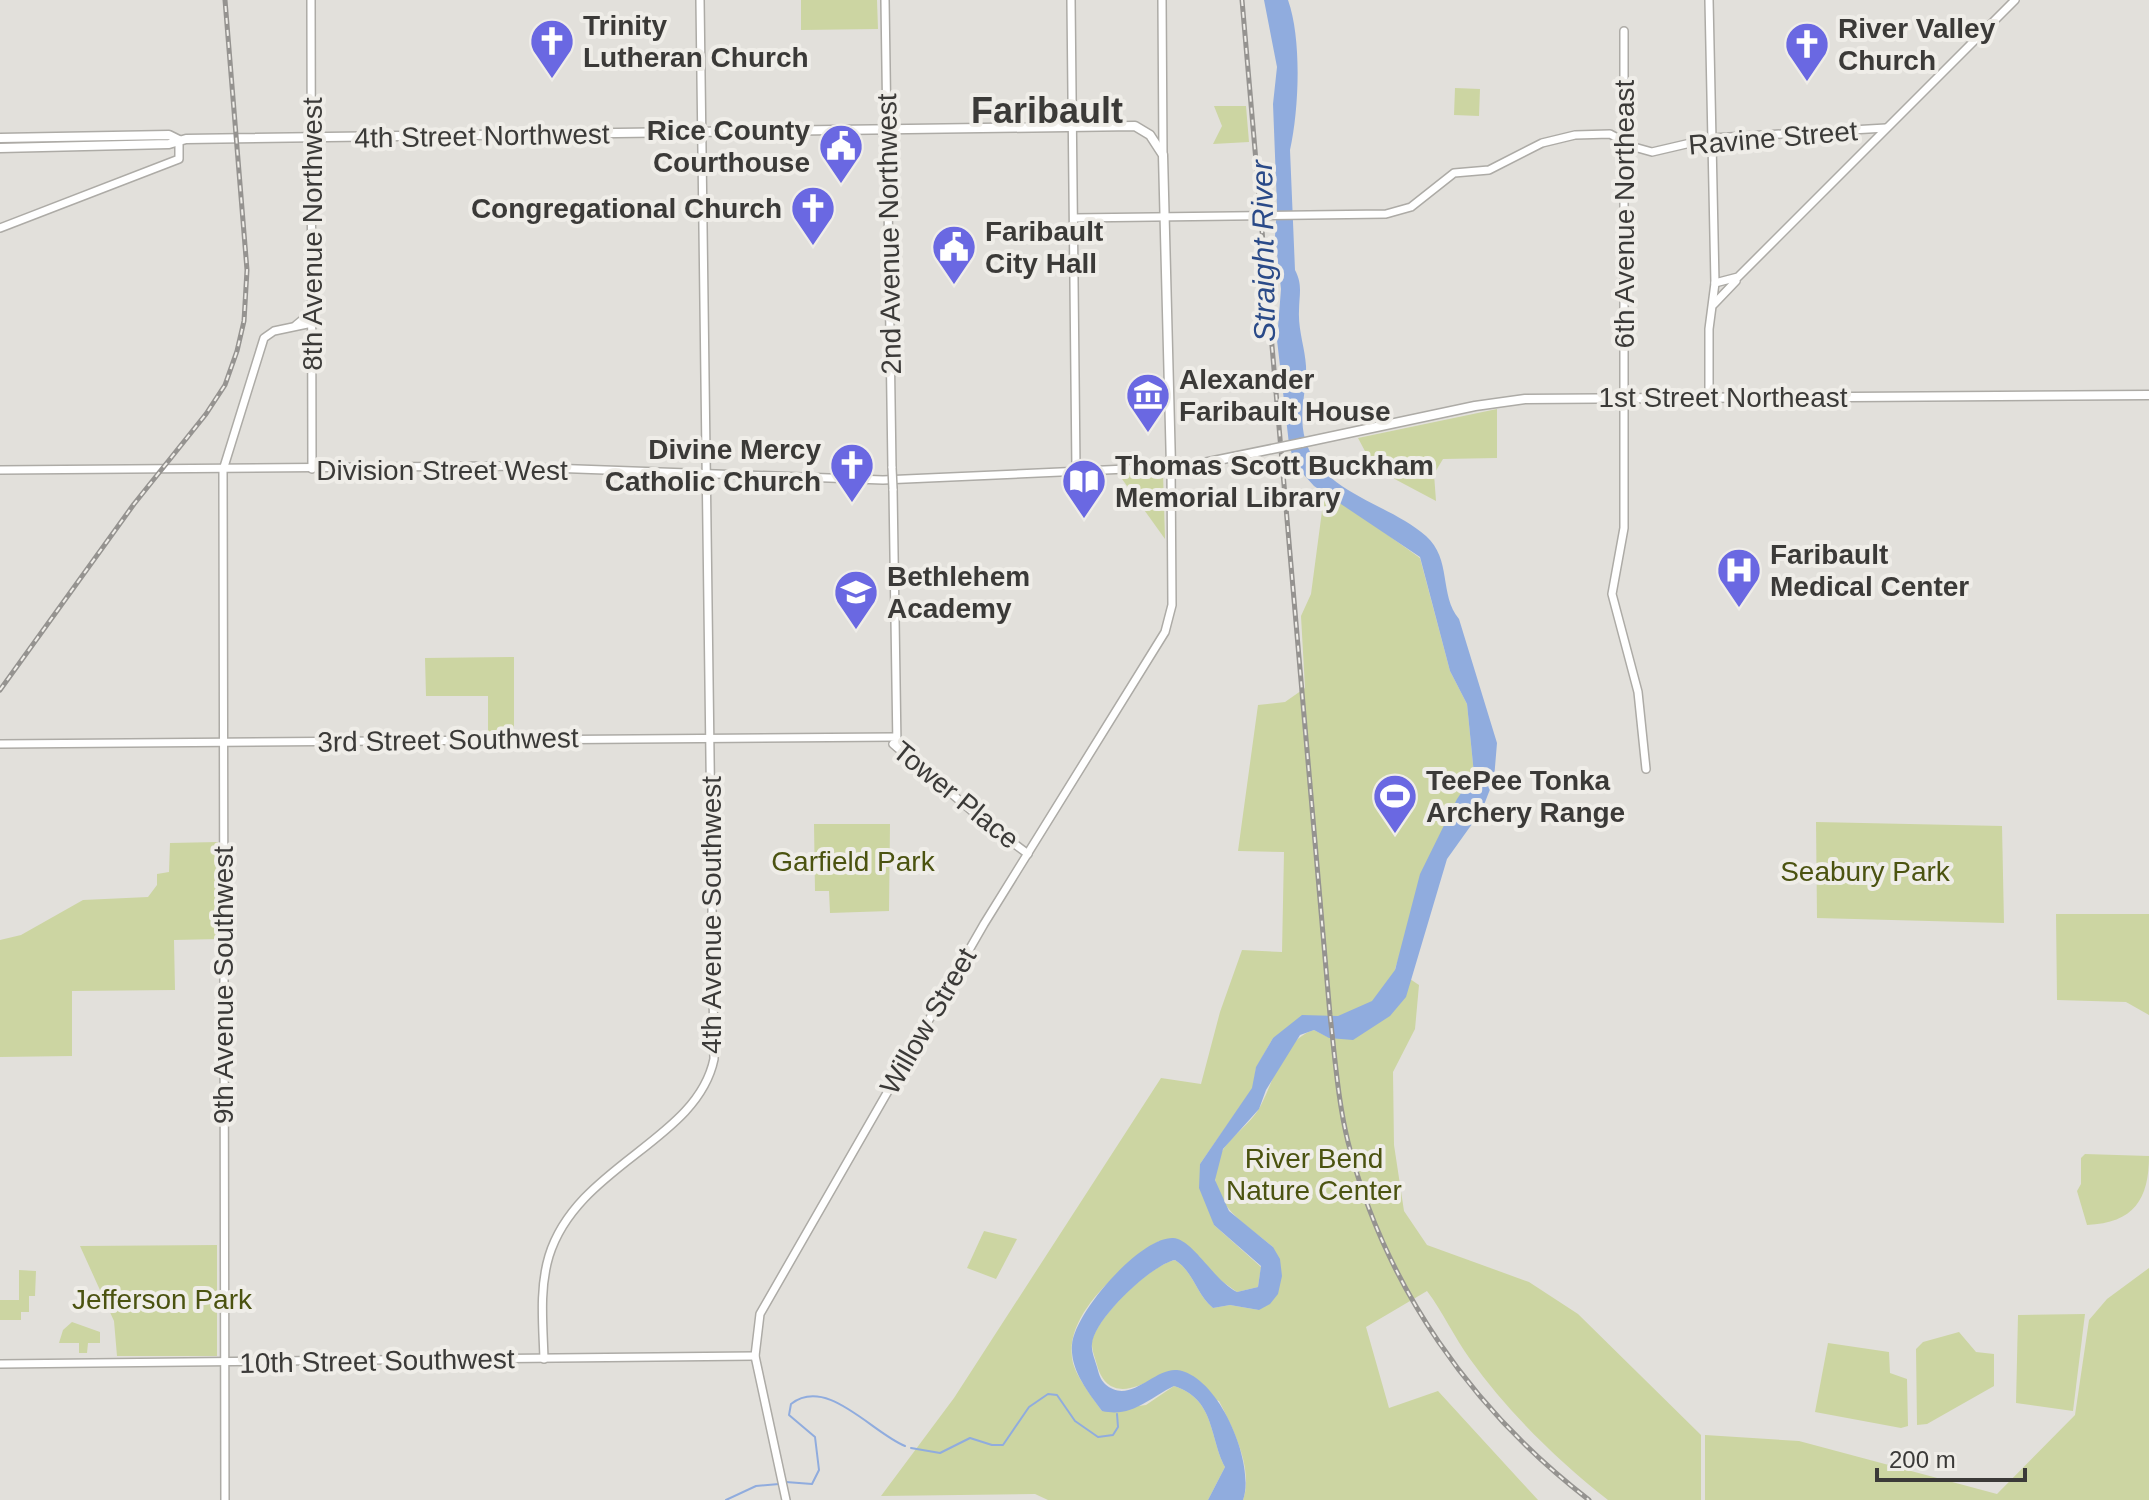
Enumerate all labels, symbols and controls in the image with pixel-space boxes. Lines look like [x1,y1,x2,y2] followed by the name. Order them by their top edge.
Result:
[583,10,809,73] place label: Trinity Lutheran Church
[1838,13,1996,76] place label: River Valley Church
[528,17,576,80] church icon: Trinity Lutheran Church
[1783,20,1831,83] church icon: River Valley Church
[1609,79,1640,348] street label: 6th Avenue Northeast
[971,90,1123,131] district label: Faribault
[871,93,907,375] street label: 2nd Avenue Northwest
[297,97,328,371] street label: 8th Avenue Northwest
[647,115,810,178] place label: Rice County Courthouse
[1687,115,1859,161] street label: Ravine Street
[354,118,610,154] street label: 4th Street Northwest
[817,122,865,185] public building icon: Rice County Courthouse
[1245,159,1281,342] water label: Straight River
[789,184,837,247] church icon: Congregational Church
[471,193,782,224] place label: Congregational Church
[985,216,1103,279] place label: Faribault City Hall
[930,223,978,286] public building icon: Faribault City Hall
[1179,364,1391,427] place label: Alexander Faribault House
[1124,371,1172,434] museum icon: Alexander Faribault House
[1598,382,1848,413] street label: 1st Street Northeast
[605,434,821,497] place label: Divine Mercy Catholic Church
[828,441,876,504] church icon: Divine Mercy Catholic Church
[1115,450,1434,513] place label: Thomas Scott Buckham Memorial Library
[316,455,568,486] street label: Division Street West
[1060,457,1108,520] library icon: Thomas Scott Buckham Memorial Library
[1770,539,1969,602] place label: Faribault Medical Center
[1715,546,1763,609] hospital icon: Faribault Medical Center
[887,561,1030,624] place label: Bethlehem Academy
[832,568,880,631] school or university icon: Bethlehem Academy
[317,722,579,758] street label: 3rd Street Southwest
[887,735,1025,855] street label: Tower Place
[1426,765,1625,828] place label: TeePee Tonka Archery Range
[1371,772,1419,835] sports icon: TeePee Tonka Archery Range
[696,776,727,1054] street label: 4th Avenue Southwest
[208,846,239,1124] street label: 9th Avenue Southwest
[771,846,936,877] park label: Garfield Park
[1780,856,1951,887] park label: Seabury Park
[874,942,982,1099] street label: Willow Street
[1226,1143,1402,1206] park label: River Bend Nature Center
[72,1284,253,1315] park label: Jefferson Park
[239,1343,515,1379] street label: 10th Street Southwest
[1877,1432,2025,1482] scale bar
[1889,1446,1956,1473] text: 200 m

